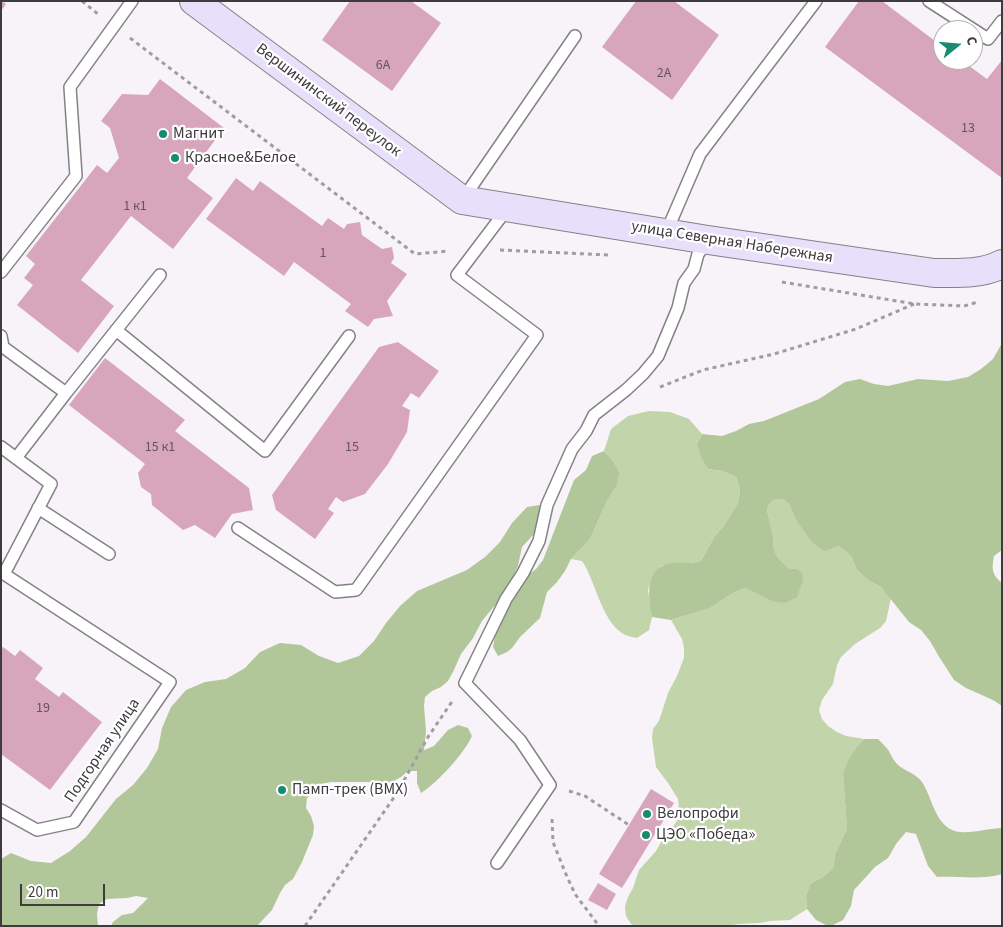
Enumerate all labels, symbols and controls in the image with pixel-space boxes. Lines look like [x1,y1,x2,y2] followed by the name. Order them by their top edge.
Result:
[933,20,983,70] north arrow
[961,34,982,48] text: С
[252,40,404,162] street label: Вершининский переулок
[376,58,390,74] house number: 6А
[657,66,671,82] house number: 2А
[961,121,975,137] house number: 13
[173,124,225,144] place label: Магнит
[157,128,169,140] marker: Магнит
[185,148,296,168] place label: Красное&Белое
[169,152,181,164] marker: Красное&Белое
[123,199,147,215] house number: 1 к1
[630,218,834,268] street label: улица Северная Набережная
[320,246,326,262] house number: 1
[145,440,175,456] house number: 15 к1
[345,440,359,456] house number: 15
[61,695,145,807] street label: Подгорная улица
[36,701,50,717] house number: 19
[292,780,408,800] place label: Памп-трек (BMX)
[276,784,288,796] marker: Памп-трек (BMX)
[657,804,739,824] place label: Велопрофи
[641,808,653,820] marker: Велопрофи
[656,825,755,845] place label: ЦЭО «Победа»
[640,829,652,841] marker: ЦЭО «Победа»
[22,874,108,906] scale bar
[28,882,58,903] text: 20 m

